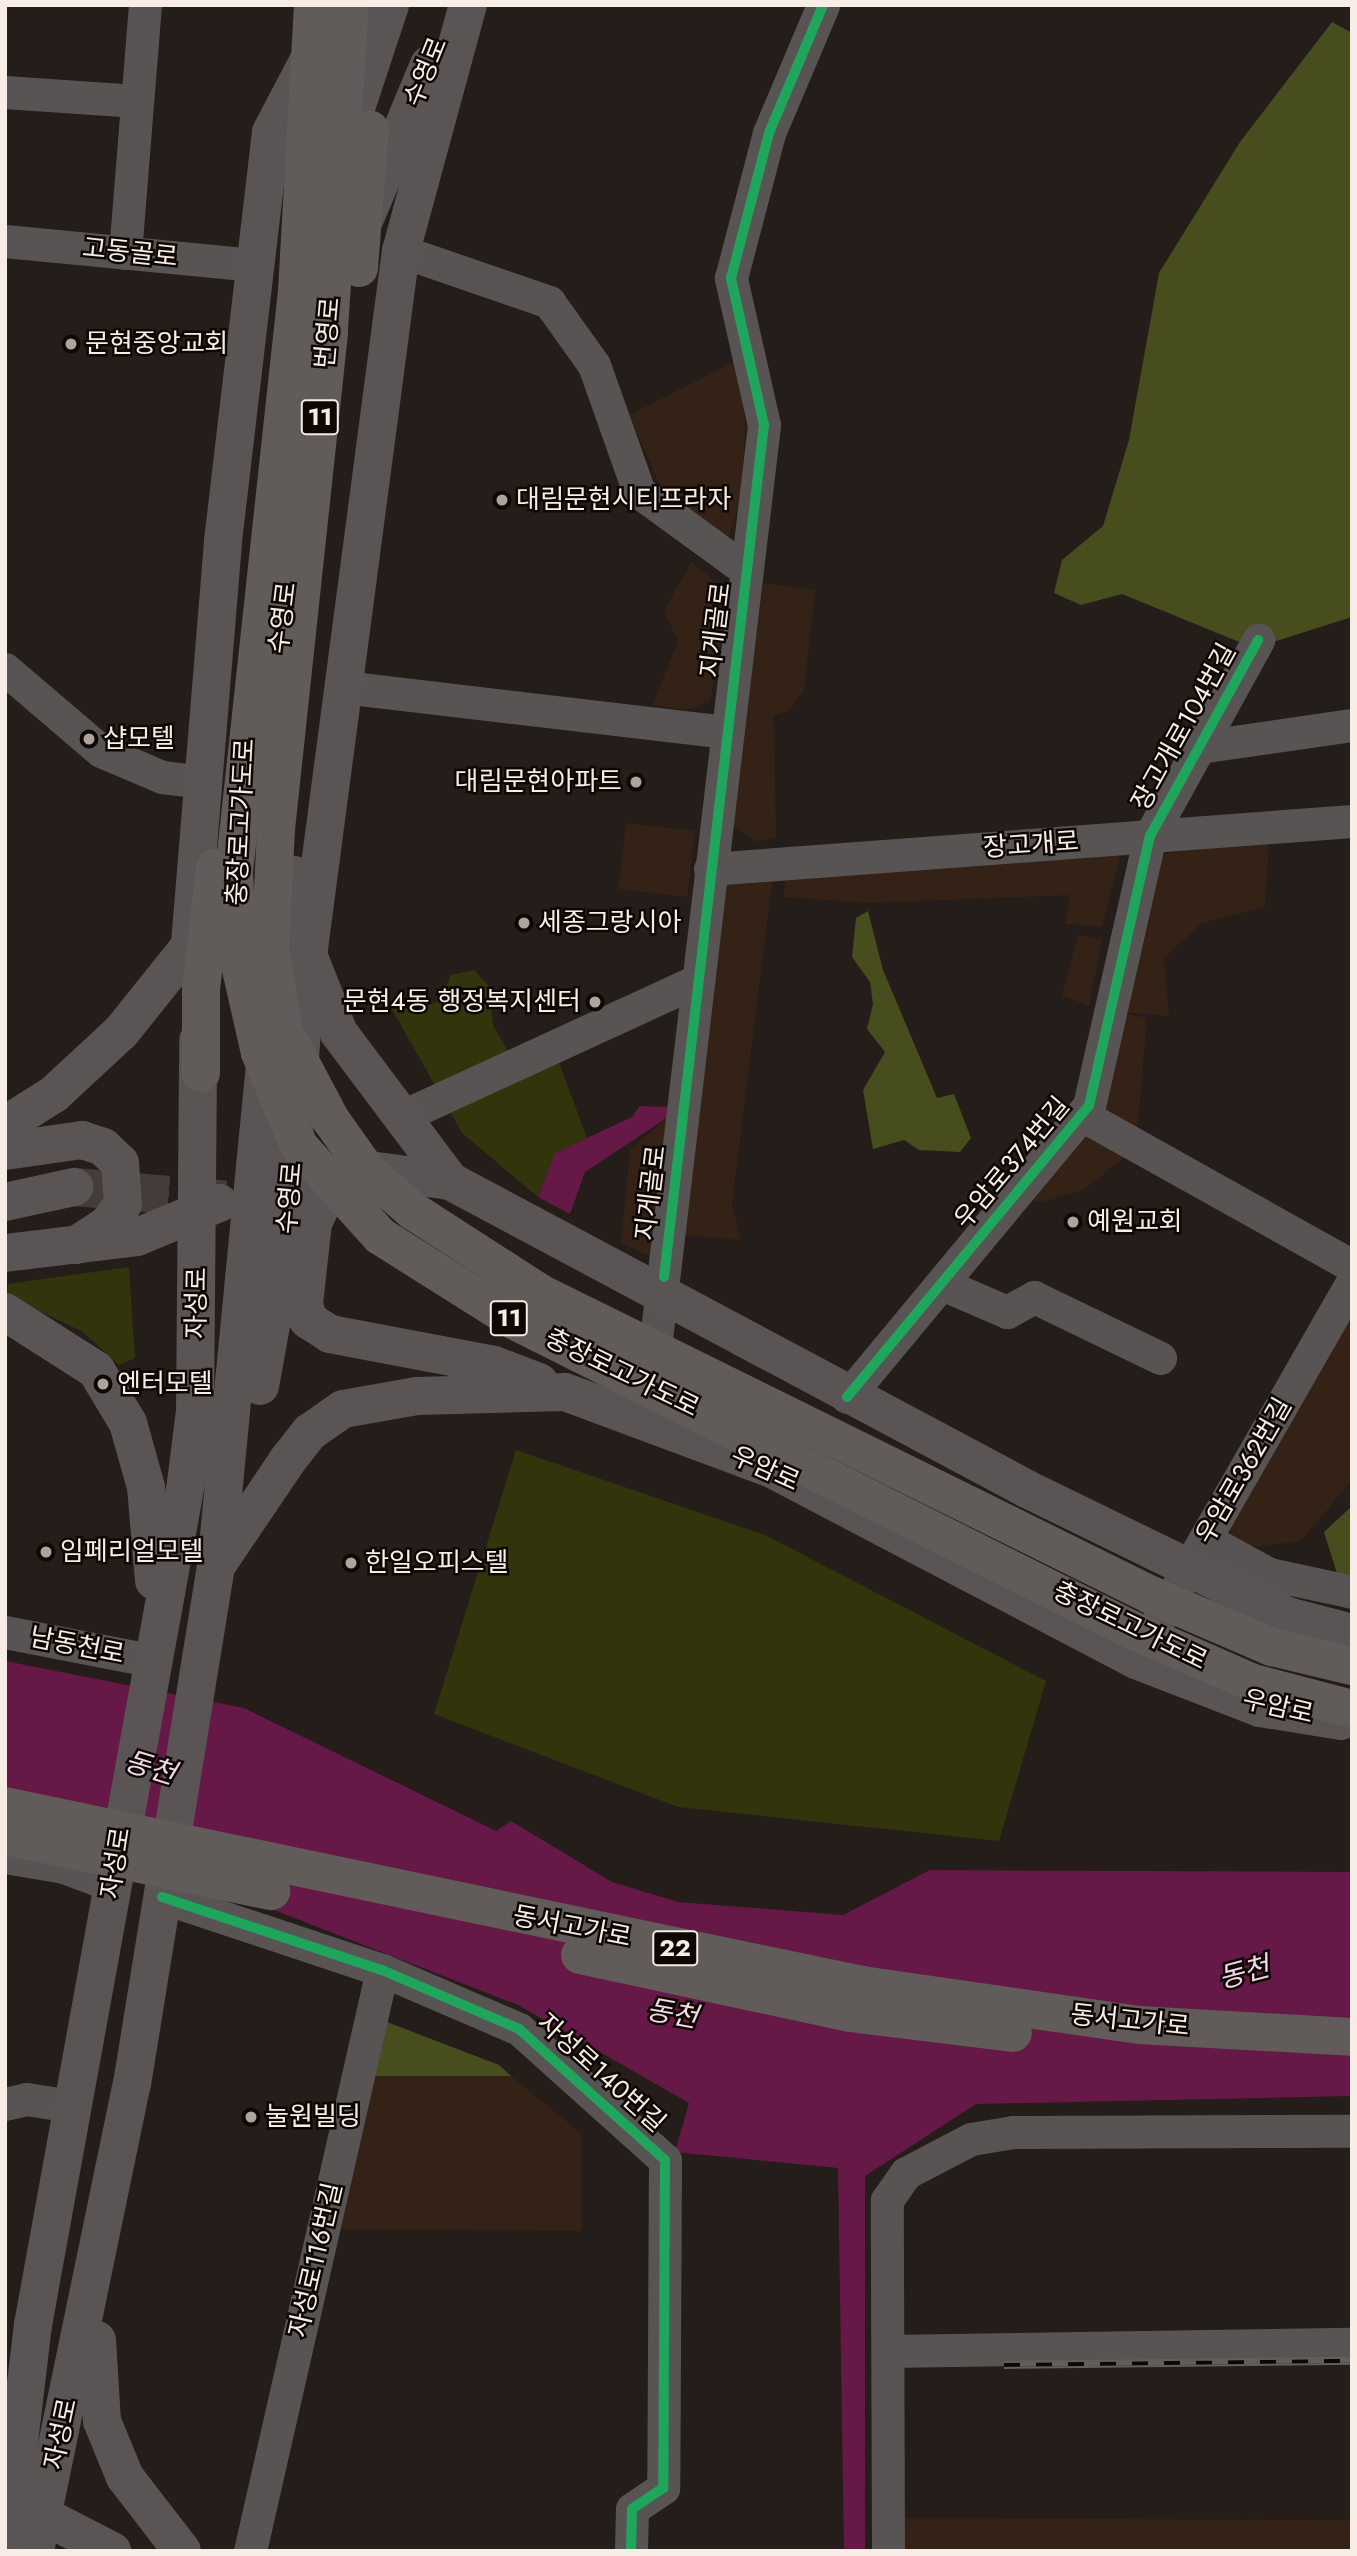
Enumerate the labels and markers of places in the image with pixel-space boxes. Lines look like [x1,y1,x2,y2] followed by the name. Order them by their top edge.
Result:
[85,328,229,360] place label: 문현중앙교회
[63,336,79,352] marker: 문현중앙교회
[516,484,731,516] place label: 대림문현시티프라자
[494,492,510,508] marker: 대림문현시티프라자
[103,723,175,755] place label: 샵모텔
[81,731,97,747] marker: 샵모텔
[455,766,622,798] place label: 대림문현아파트
[628,774,644,790] marker: 대림문현아파트
[538,907,682,939] place label: 세종그랑시아
[516,915,532,931] marker: 세종그랑시아
[343,986,581,1018] place label: 문현4동 행정복지센터
[587,994,603,1010] marker: 문현4동 행정복지센터
[1087,1206,1183,1238] place label: 예원교회
[1065,1214,1081,1230] marker: 예원교회
[117,1368,213,1400] place label: 엔터모텔
[95,1376,111,1392] marker: 엔터모텔
[60,1536,204,1568] place label: 임페리얼모텔
[38,1544,54,1560] marker: 임페리얼모텔
[365,1547,509,1579] place label: 한일오피스텔
[343,1555,359,1571] marker: 한일오피스텔
[265,2101,361,2133] place label: 눌원빌딩
[243,2109,259,2125] marker: 눌원빌딩

